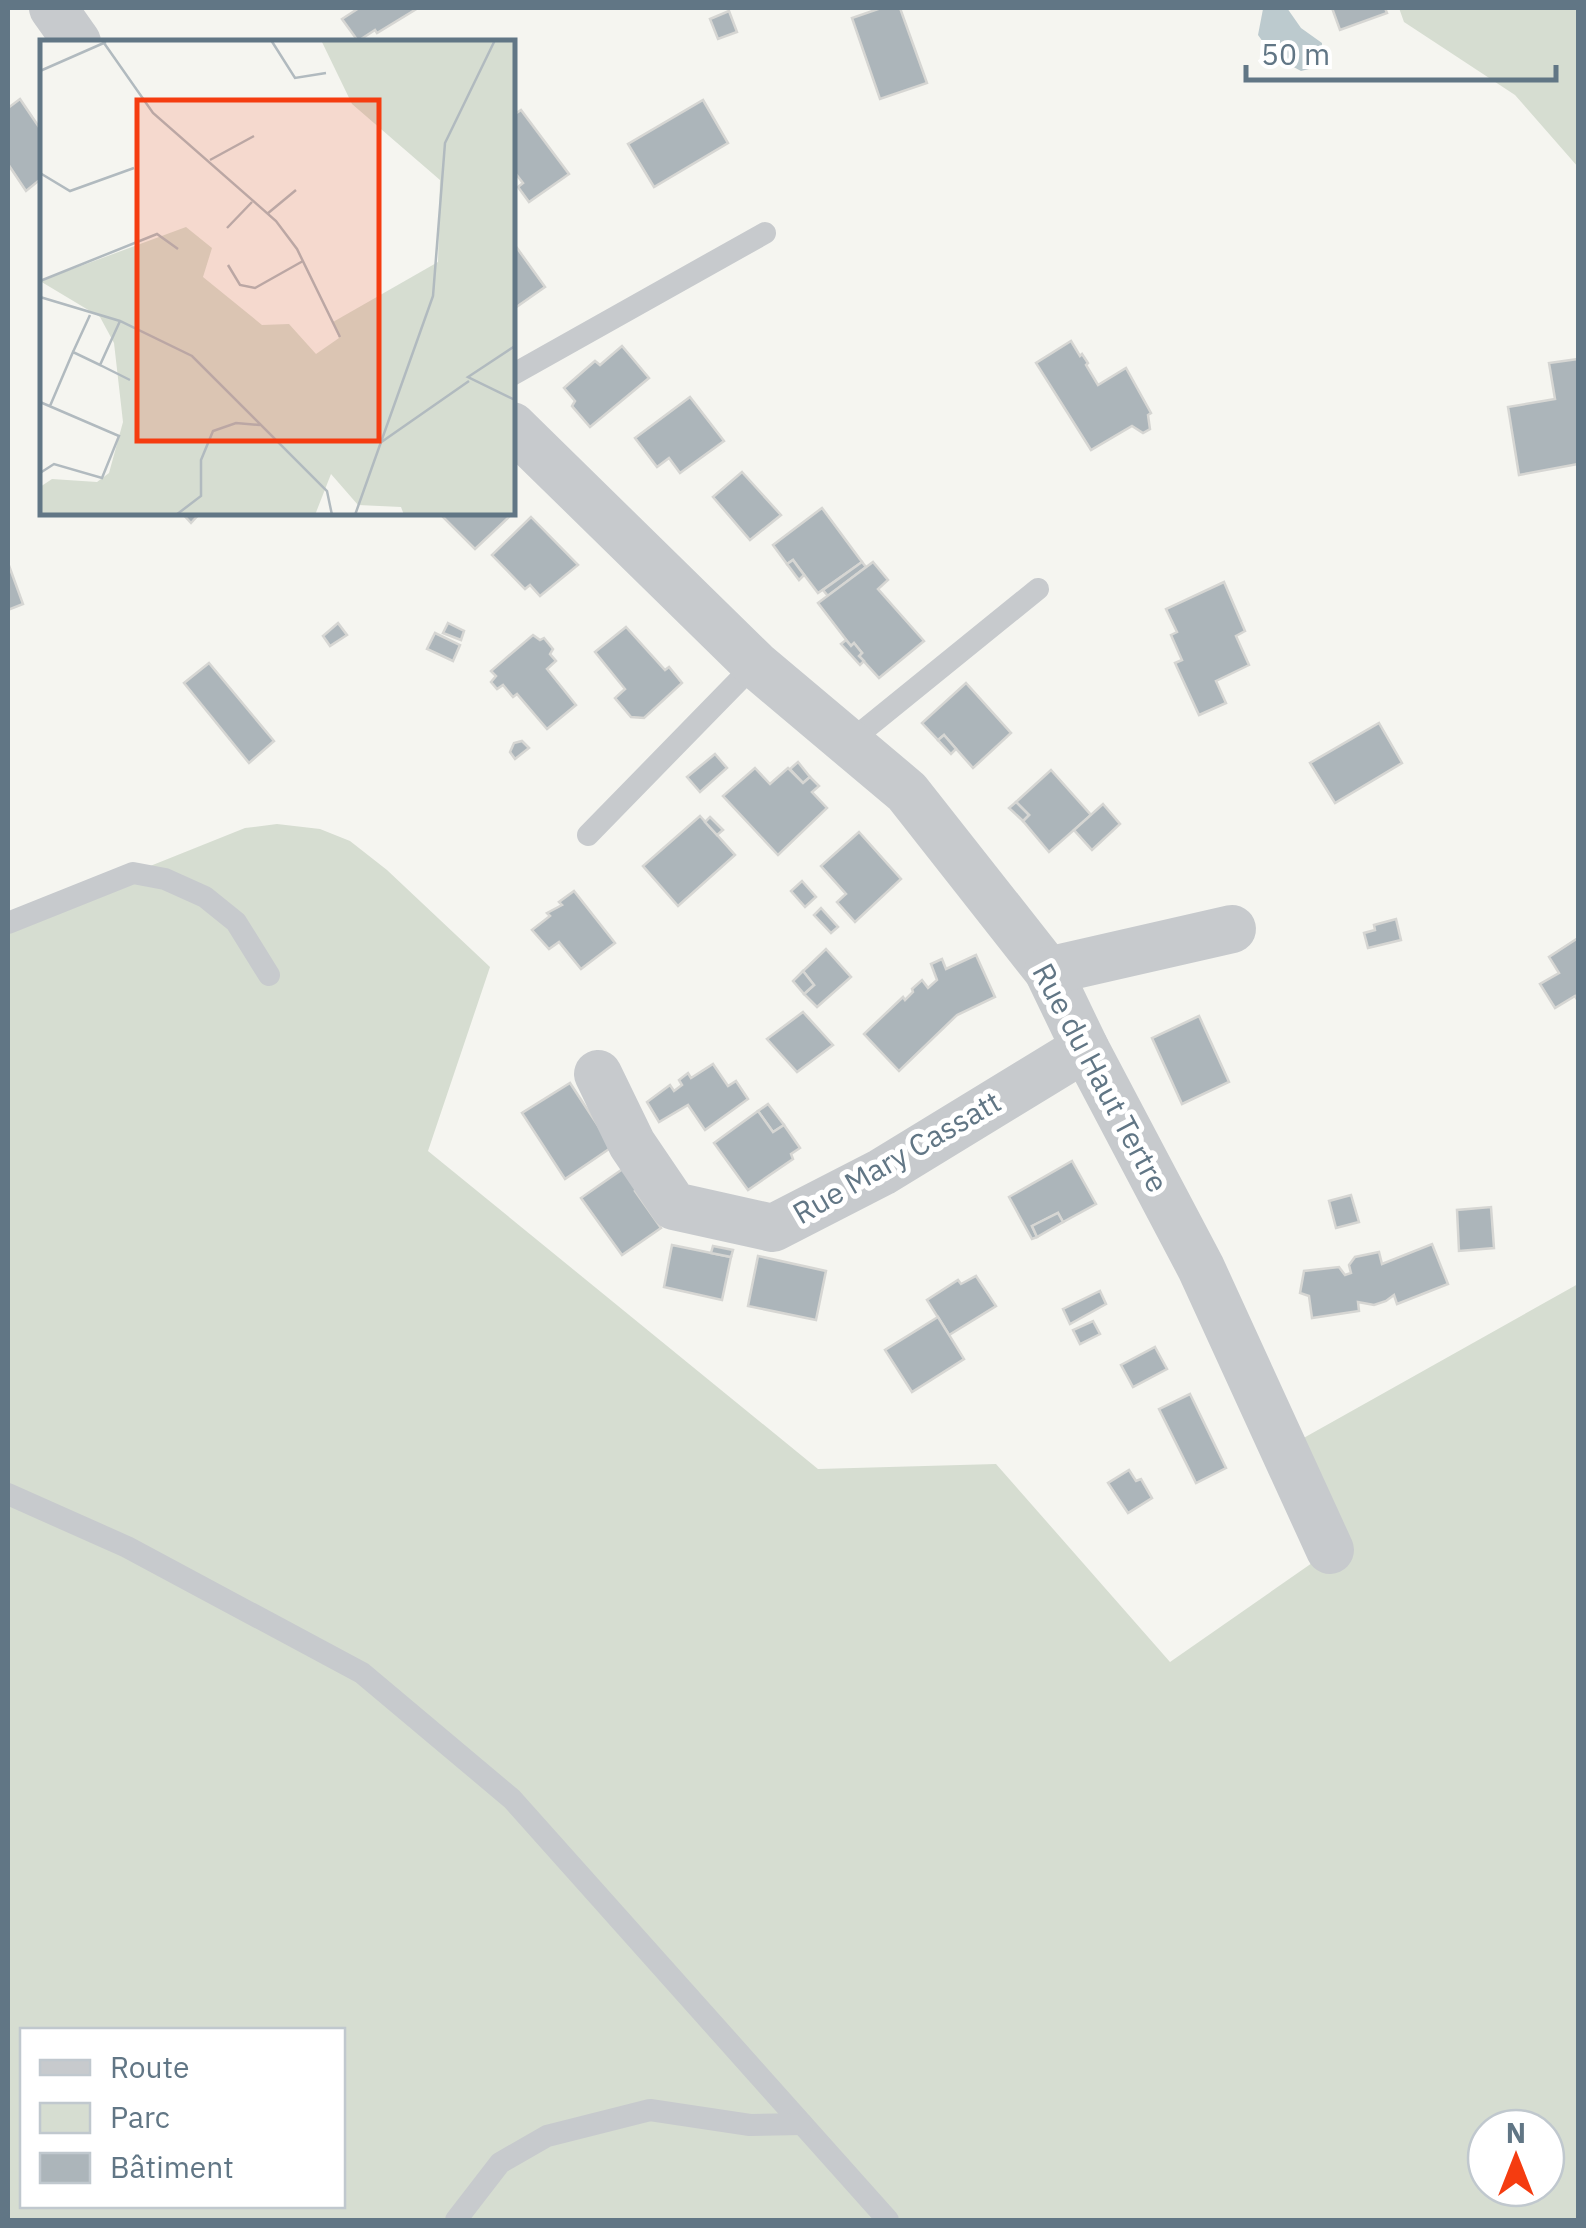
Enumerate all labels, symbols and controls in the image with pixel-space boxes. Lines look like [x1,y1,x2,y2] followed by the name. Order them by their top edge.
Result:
[1246,20,1556,82] scale bar
[1261,34,1330,73] text: 50 m
[40,40,515,515] inset map
[1025,956,1178,1199] street label: Rue du Haut Tertre
[785,1081,1007,1232] street label: Rue Mary Cassatt
[20,2028,345,2208] legend
[110,2047,189,2086] text: Route
[110,2097,170,2136] text: Parc
[1466,2108,1566,2208] north arrow
[1506,2114,1526,2151] text: N
[110,2147,234,2186] text: Bâtiment

